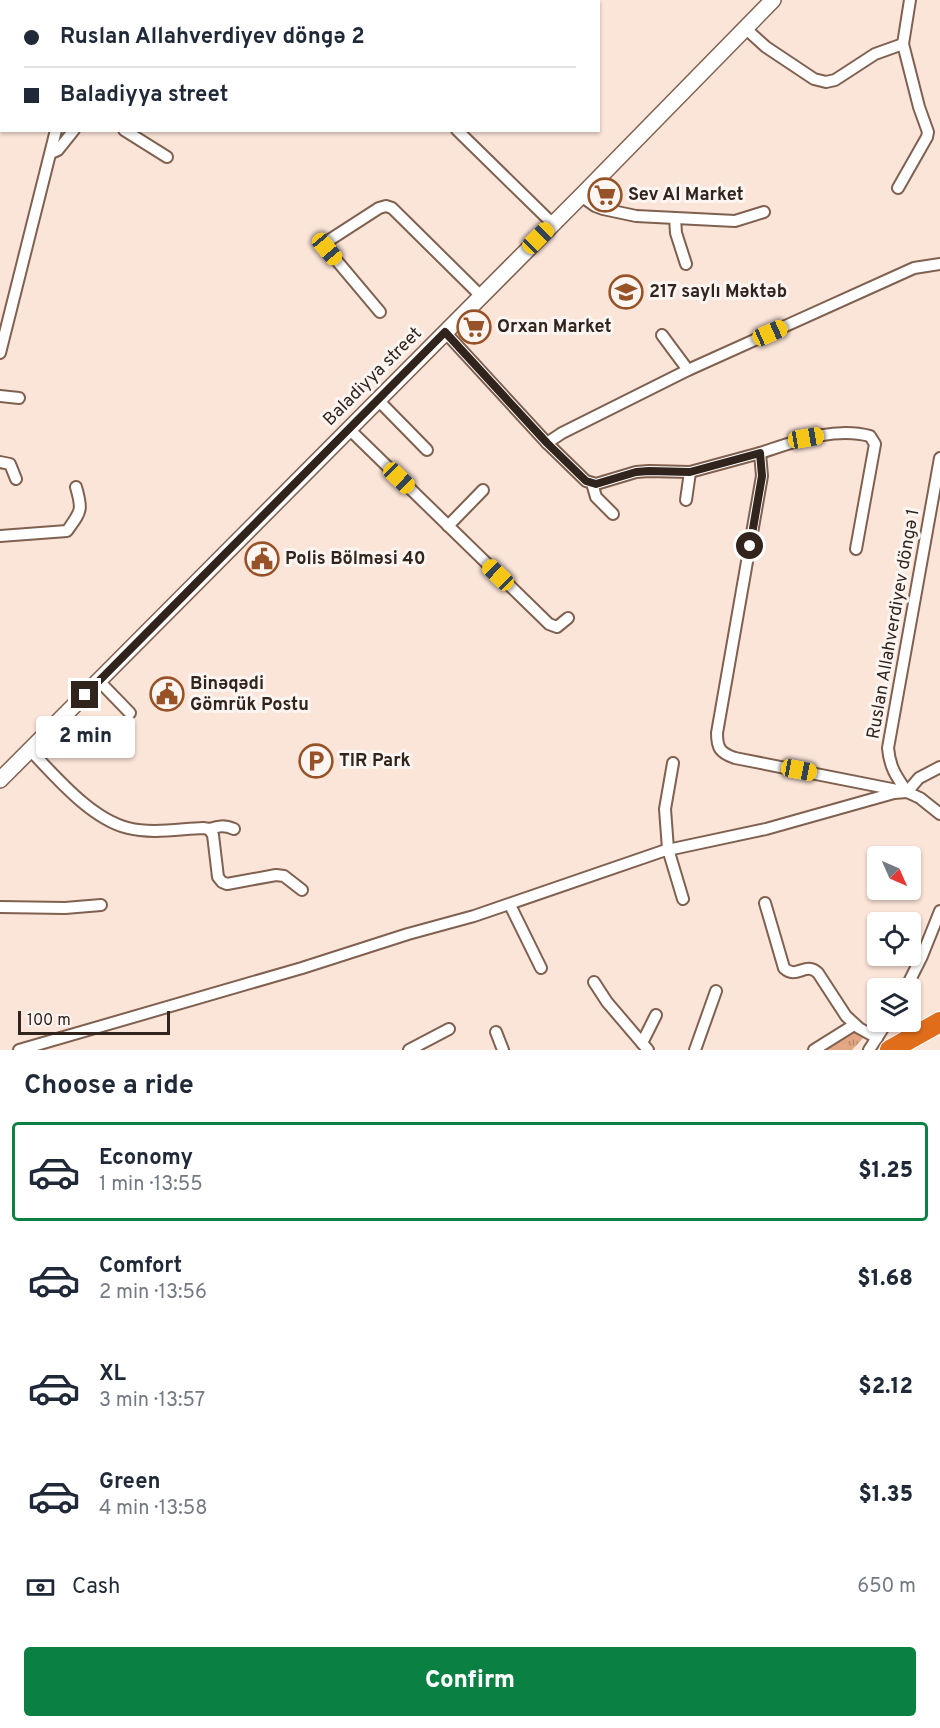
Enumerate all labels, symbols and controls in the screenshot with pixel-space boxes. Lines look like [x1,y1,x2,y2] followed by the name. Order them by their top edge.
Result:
[60,24,365,51] text: Ruslan Allahverdiyev döngə 2
[60,82,228,109] text: Baladiyya street
[587,177,623,213] supermarket icon: Sev Al Market
[628,184,744,207] place label: Sev Al Market
[519,219,557,257] car
[309,229,345,269] car
[608,274,644,310] school or university icon: 217 saylı Məktəb
[649,281,787,304] place label: 217 saylı Məktəb
[456,309,492,345] supermarket icon: Orxan Market
[497,316,612,339] place label: Orxan Market
[750,317,790,349] car
[319,323,427,431] street label: Baladiyya street
[787,426,825,450] car
[380,459,418,497] car
[862,507,926,741] street label: Ruslan Allahverdiyev döngə 1
[736,532,763,559] route start
[244,541,280,577] public building icon: Polis Bölməsi 40
[285,548,426,571] place label: Polis Bölməsi 40
[479,556,517,594] car
[190,673,309,717] place label: Binəqədi Gömrük Postu
[149,676,185,712] public building icon: Binəqədi Gömrük Postu
[71,681,98,708] route end
[36,716,134,758] callout: 2 min
[59,724,112,750] text: 2 min
[298,743,334,779] parking icon: TIR Park
[339,750,411,773] place label: TIR Park
[780,758,818,782] car
[867,846,921,900] north arrow
[867,846,921,1032] map controls
[867,912,921,966] button: locate
[867,978,921,1032] button: layers
[18,1008,170,1036] scale bar
[27,1011,71,1031] text: 100 m
[24,1069,194,1103] text: Choose a ride
[27,1145,81,1199] icon: car
[99,1145,193,1172] text: Economy
[858,1158,913,1185] text: $1.25
[99,1172,203,1198] text: 1 min · 13:55
[27,1253,81,1307] icon: car
[99,1253,182,1280] text: Comfort
[857,1266,913,1293] text: $1.68
[99,1280,207,1306] text: 2 min · 13:56
[27,1361,81,1415] icon: car
[99,1361,126,1388] text: XL
[858,1374,913,1401] text: $2.12
[99,1388,205,1414] text: 3 min · 13:57
[27,1469,81,1523] icon: car
[99,1469,161,1496] text: Green
[858,1482,913,1509] text: $1.35
[99,1496,207,1522] text: 4 min · 13:58
[24,1571,57,1604] icon: cash
[72,1574,121,1601] text: Cash
[857,1574,916,1600] text: 650 m
[24,1647,916,1716] button: Confirm

